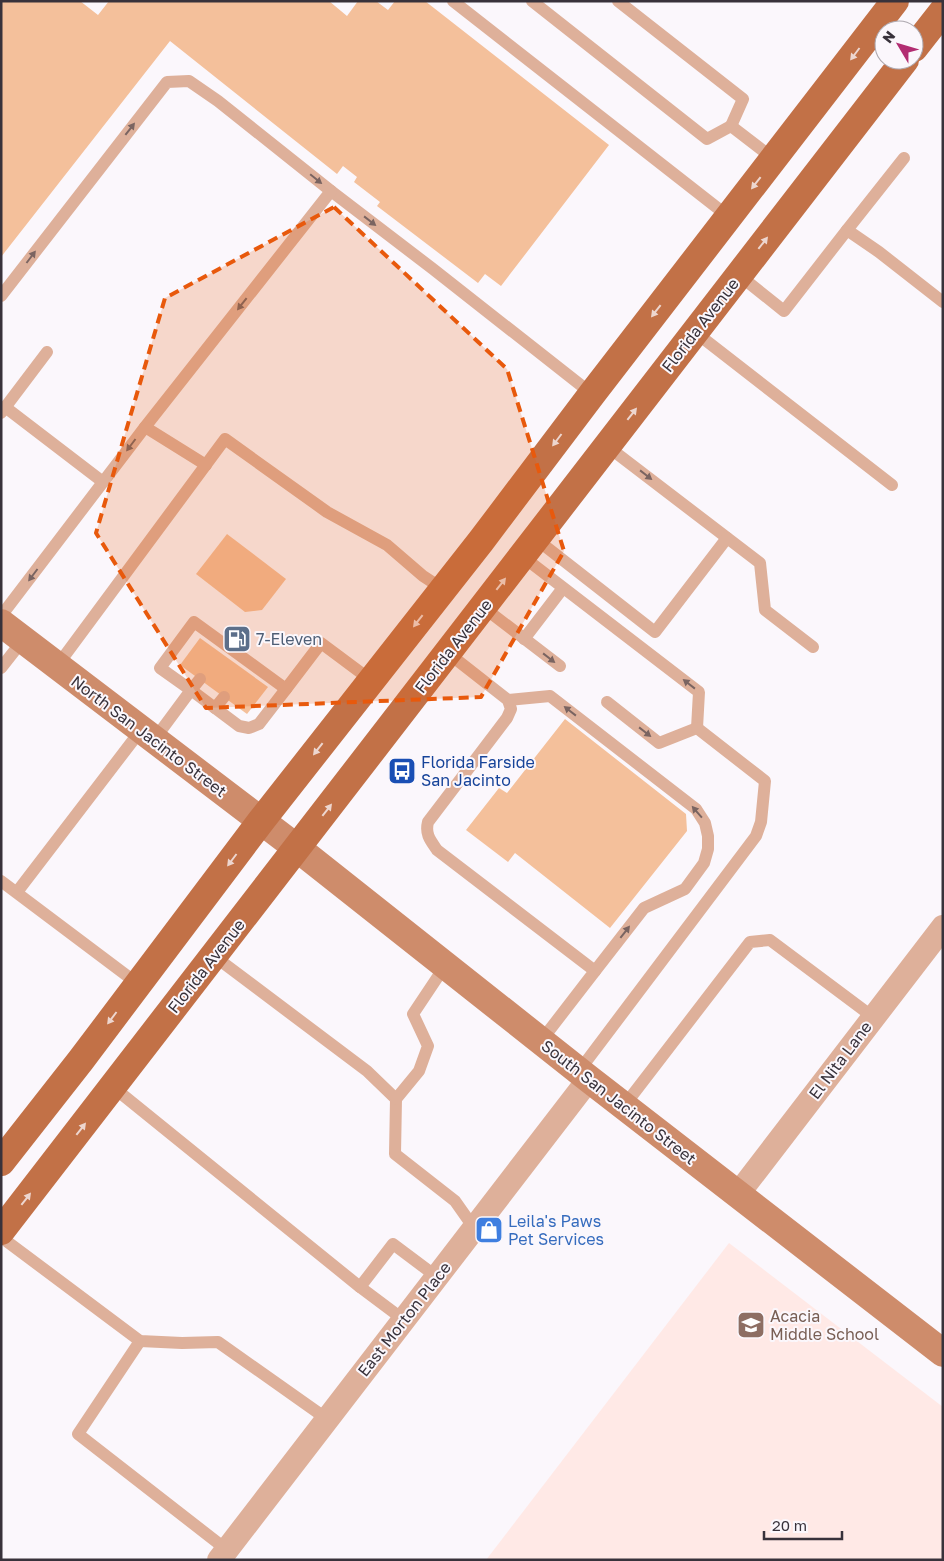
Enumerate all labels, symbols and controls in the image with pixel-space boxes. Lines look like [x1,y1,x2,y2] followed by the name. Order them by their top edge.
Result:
[874,20,924,70] north arrow
[878,27,898,46] text: N
[850,47,860,61] one-way arrow
[125,123,136,136] one-way arrow
[309,174,322,185] one-way arrow
[751,176,761,190] one-way arrow
[363,216,376,227] one-way arrow
[758,237,769,250] one-way arrow
[26,250,36,264] one-way arrow
[657,274,743,376] street label: Florida Avenue
[237,297,248,310] one-way arrow
[651,304,662,317] one-way arrow
[627,407,637,421] one-way arrow
[552,433,563,446] one-way arrow
[126,438,136,452] one-way arrow
[639,470,652,481] one-way arrow
[27,568,38,581] one-way arrow
[495,578,506,591] one-way arrow
[410,595,496,697] street label: Florida Avenue
[413,614,424,627] one-way arrow
[222,624,252,654] fuel station icon: 7-Eleven
[256,629,322,649] place label: 7-Eleven
[542,652,555,663] one-way arrow
[67,671,231,801] street label: North San Jacinto Street
[683,679,696,690] one-way arrow
[564,706,577,717] one-way arrow
[638,727,652,737] one-way arrow
[313,742,324,755] one-way arrow
[421,752,535,790] place label: Florida Farside San Jacinto
[387,756,417,786] bus stop icon: Florida Farside San Jacinto
[321,804,332,817] one-way arrow
[691,806,702,819] one-way arrow
[226,853,237,866] one-way arrow
[163,915,249,1017] street label: Florida Avenue
[620,926,631,939] one-way arrow
[107,1011,118,1024] one-way arrow
[804,1017,876,1103] street label: El Nita Lane
[538,1035,700,1169] street label: South San Jacinto Street
[75,1122,86,1135] one-way arrow
[21,1192,31,1206] one-way arrow
[508,1211,604,1249] place label: Leila's Paws Pet Services
[474,1215,504,1245] shop icon: Leila's Paws Pet Services
[353,1258,455,1380] street label: East Morton Place
[770,1306,879,1344] place label: Acacia Middle School
[736,1310,766,1340] school or university icon: Acacia Middle School
[764,1508,842,1540] scale bar
[772,1516,807,1534] text: 20 m

